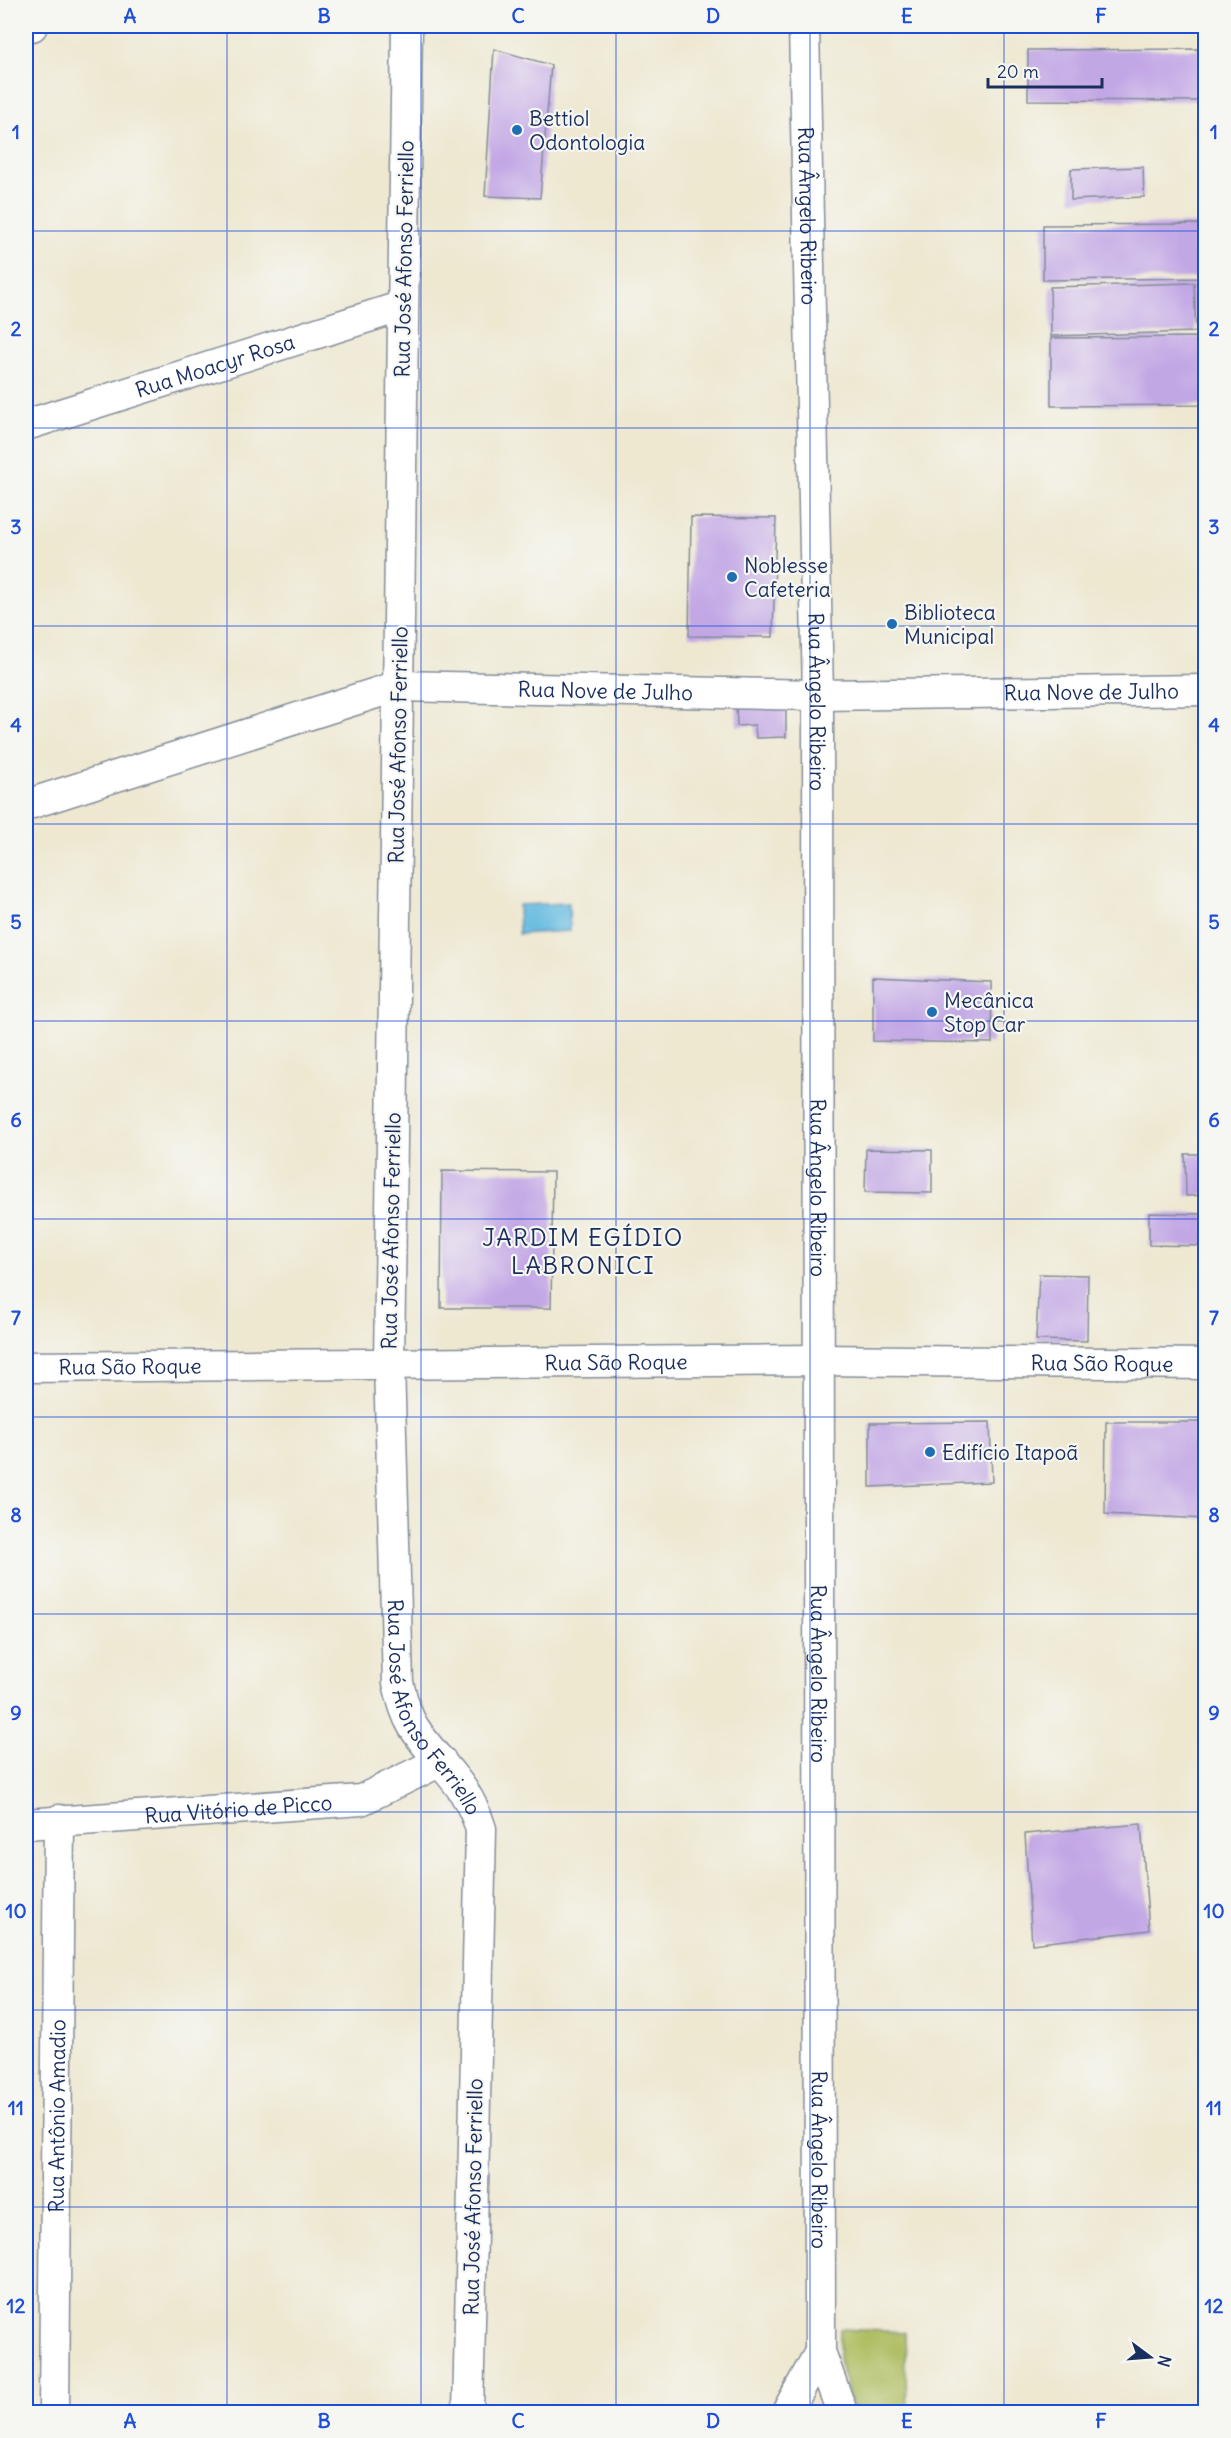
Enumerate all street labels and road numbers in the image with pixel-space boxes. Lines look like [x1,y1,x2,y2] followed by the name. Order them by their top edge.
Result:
[793,126,823,306] street label: Rua Ângelo Ribeiro
[388,140,420,378] street label: Rua José Afonso Ferriello
[132,328,298,403] street label: Rua Moacyr Rosa
[803,612,832,791] street label: Rua Ângelo Ribeiro
[382,626,414,864] street label: Rua José Afonso Ferriello
[517,675,693,706] street label: Rua Nove de Julho
[1004,677,1179,706] street label: Rua Nove de Julho
[805,1099,832,1277] street label: Rua Ângelo Ribeiro
[375,1112,407,1350] street label: Rua José Afonso Ferriello
[544,1348,688,1376] street label: Rua São Roque
[1030,1349,1174,1377] street label: Rua São Roque
[58,1352,202,1380] street label: Rua São Roque
[806,1585,833,1763] street label: Rua Ângelo Ribeiro
[382,1599,488,1819] street label: Rua José Afonso Ferriello
[144,1789,333,1829] street label: Rua Vitório de Picco
[42,2019,71,2213] street label: Rua Antônio Amadio
[806,2071,833,2249] street label: Rua Ângelo Ribeiro
[457,2078,489,2316] street label: Rua José Afonso Ferriello

